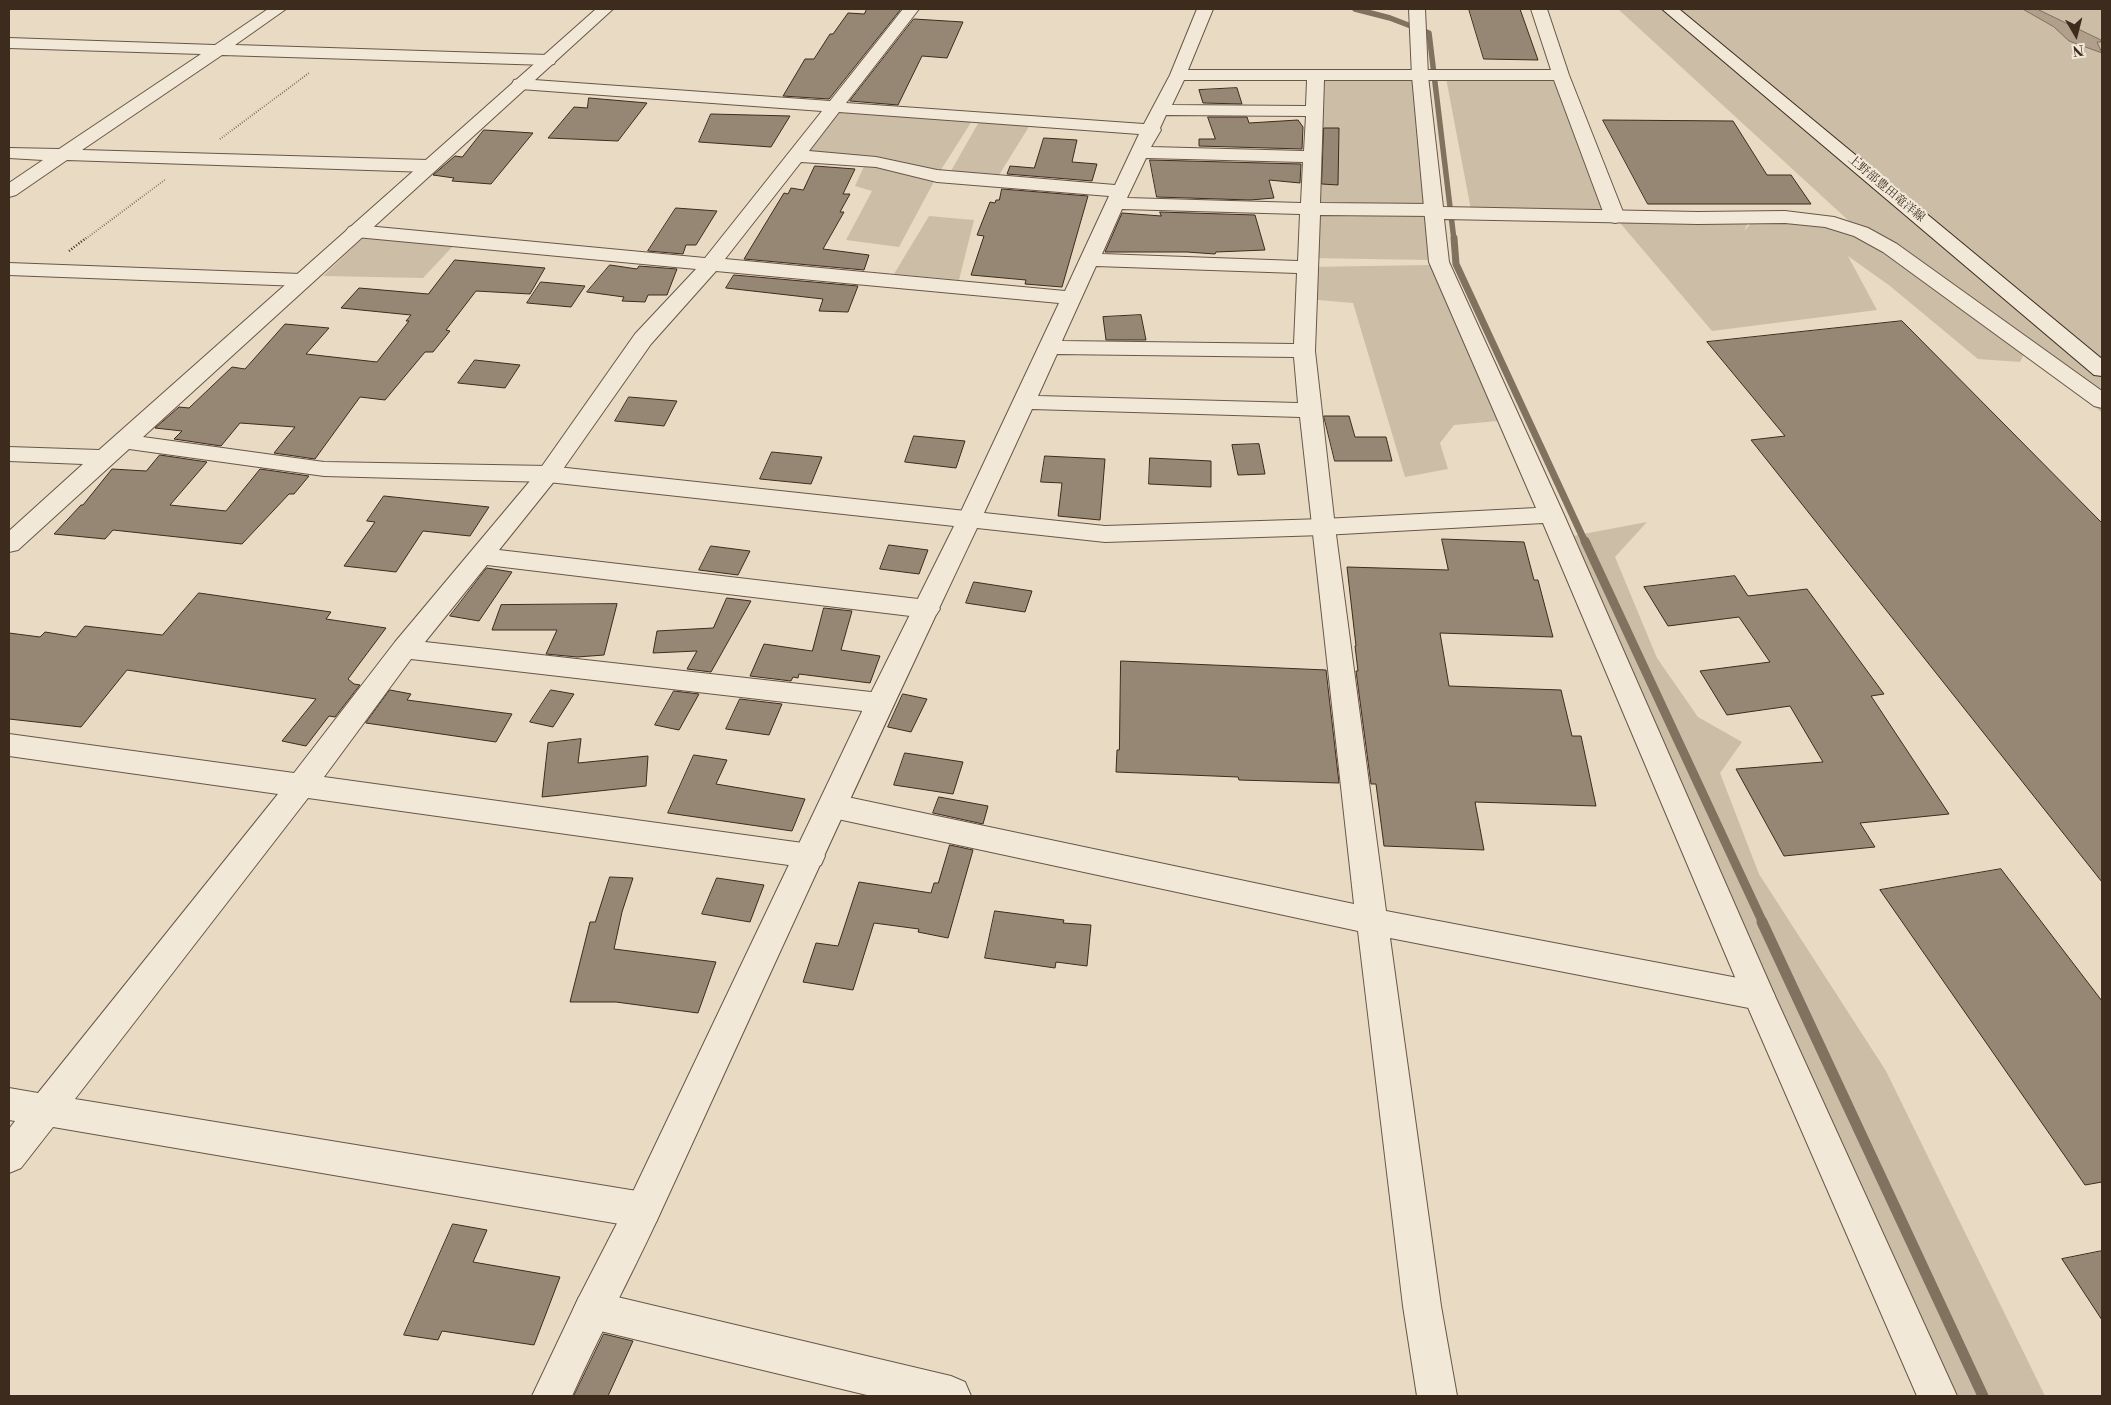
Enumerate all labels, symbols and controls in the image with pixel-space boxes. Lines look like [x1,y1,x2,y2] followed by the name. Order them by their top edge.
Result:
[2051,10,2101,60] north arrow
[2071,40,2085,60] text: N
[1845,153,1927,225] street label: 上野部豊田竜洋線

